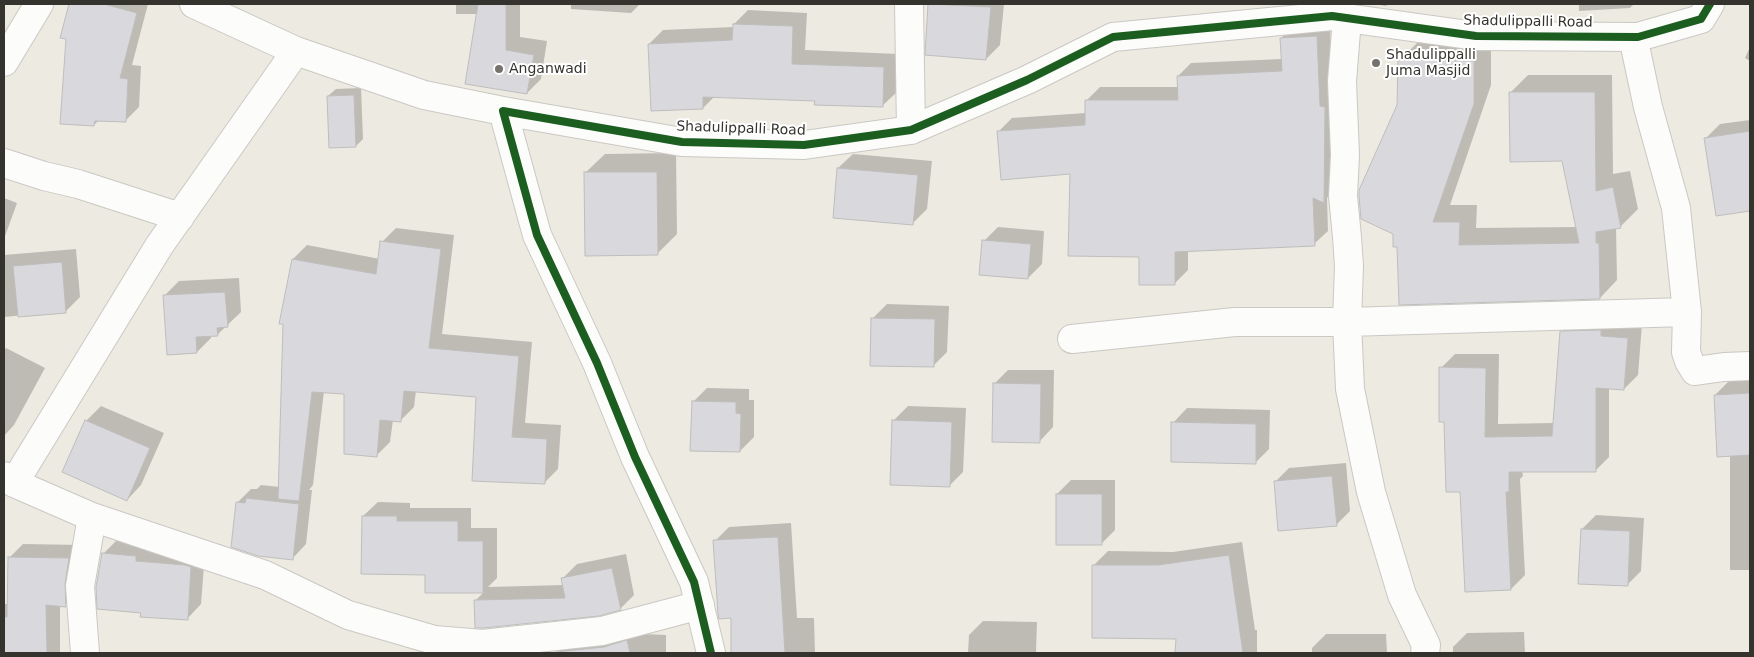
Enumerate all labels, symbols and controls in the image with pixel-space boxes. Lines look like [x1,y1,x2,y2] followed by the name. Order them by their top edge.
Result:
[1463,12,1593,32] street label: Shadulippalli Road
[1386,47,1476,80] place label: Shadulippalli Juma Masjid
[1370,57,1382,69] marker: Shadulippalli Juma Masjid
[509,61,587,77] place label: Anganwadi
[493,63,505,75] marker: Anganwadi
[676,118,806,140] street label: Shadulippalli Road

